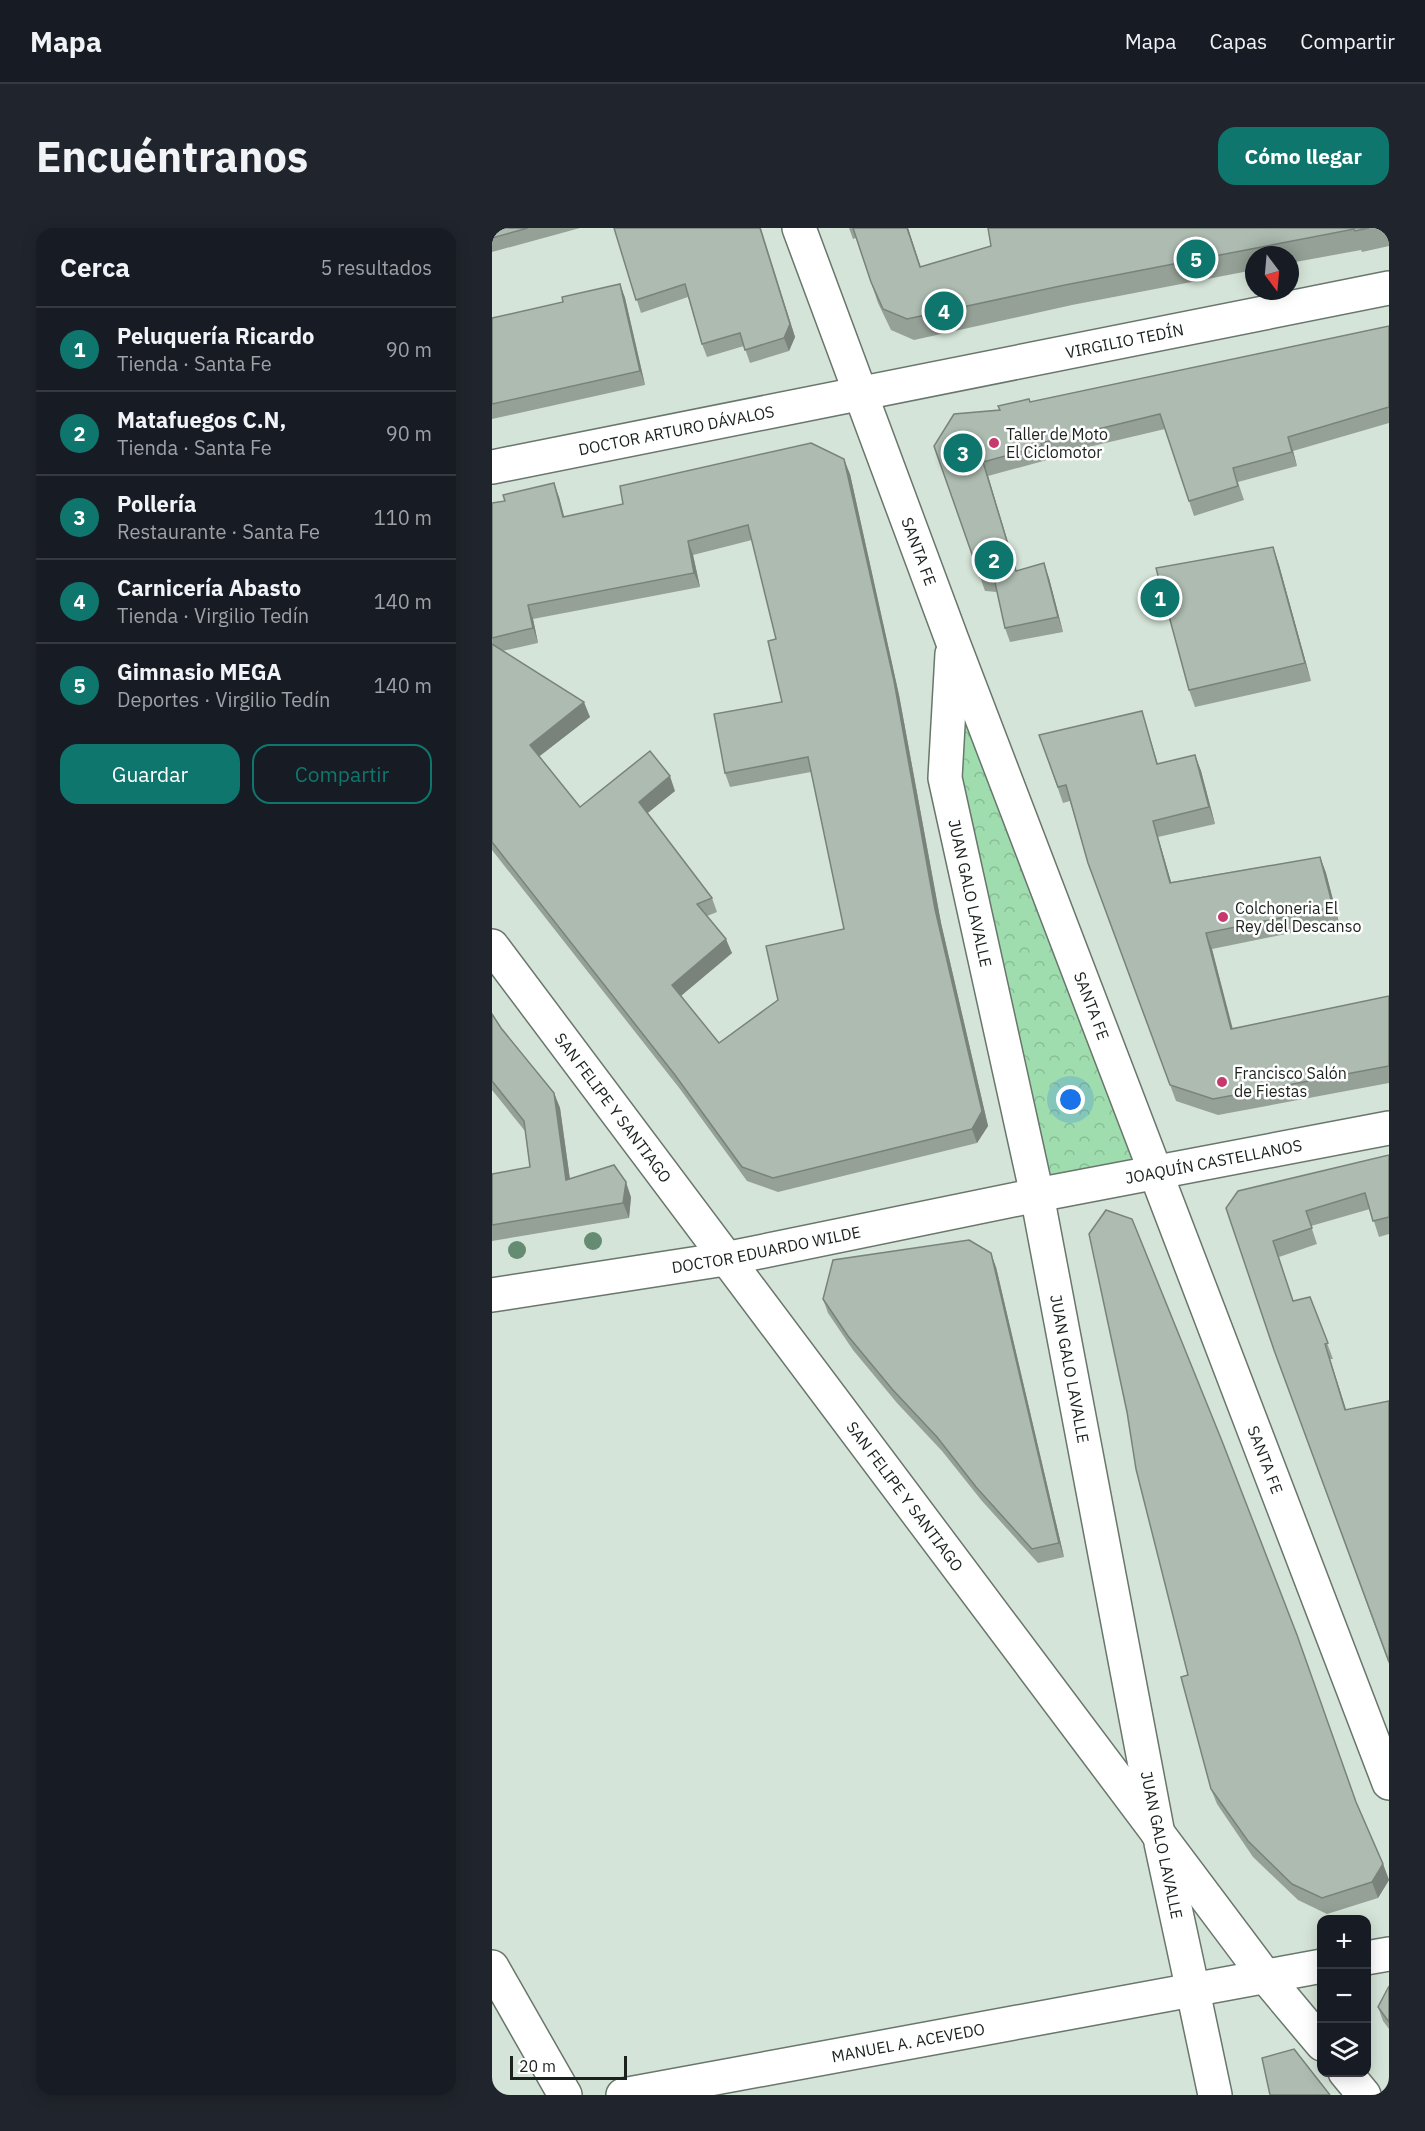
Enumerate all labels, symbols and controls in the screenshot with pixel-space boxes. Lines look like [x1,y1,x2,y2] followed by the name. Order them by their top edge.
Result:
[30,23,102,60] text: Mapa
[1125,27,1176,55] text: Mapa
[1209,27,1267,55] text: Capas
[1300,27,1395,55] text: Compartir
[1218,127,1389,185] button: Cómo llegar
[36,129,308,184] text: Encuéntranos
[1176,237,1216,282] pin: 5
[1245,246,1299,300] north arrow
[60,250,130,284] text: Cerca
[320,254,432,281] text: 5 resultados
[924,288,964,334] pin: 4
[1064,319,1185,362] street label: VIRGILIO TEDÍN
[117,321,314,350] text: Peluquería Ricardo
[74,336,86,363] text: 1
[386,336,432,363] text: 90 m
[117,350,272,377] text: Tienda · Santa Fe
[577,401,776,460] street label: DOCTOR ARTURO DÁVALOS
[117,405,286,434] text: Matafuegos C.N,
[74,420,86,447] text: 2
[386,420,432,447] text: 90 m
[1006,424,1108,462] place label: Taller de Moto El Ciclomotor
[944,430,982,476] pin: 3
[117,434,272,461] text: Tienda · Santa Fe
[987,436,1001,450] marker: Taller de Moto El Ciclomotor
[117,489,197,518] text: Pollería
[74,504,86,531] text: 3
[374,504,432,531] text: 110 m
[897,515,941,588] street label: SANTA FE
[117,518,320,545] text: Restaurante · Santa Fe
[974,538,1014,582] pin: 2
[117,573,301,602] text: Carnicería Abasto
[1140,576,1180,620] pin: 1
[74,588,86,615] text: 4
[374,588,432,615] text: 140 m
[117,602,309,629] text: Tienda · Virgilio Tedín
[117,657,282,686] text: Gimnasio MEGA
[74,672,86,699] text: 5
[374,672,432,699] text: 140 m
[117,686,330,713] text: Deportes · Virgilio Tedín
[60,744,240,804] button: Guardar
[252,744,432,804] button: Compartir
[944,817,996,969] street label: JUAN GALO LAVALLE
[1235,898,1361,936] place label: Colchoneria El Rey del Descanso
[1216,910,1230,924] marker: Colchoneria El Rey del Descanso
[1070,969,1114,1043] street label: SANTA FE
[551,1029,676,1186] street label: SAN FELIPE Y SANTIAGO
[1234,1063,1347,1101] place label: Francisco Salón de Fiestas
[1215,1075,1229,1089] marker: Francisco Salón de Fiestas
[1056,1085,1085,1114] your location
[1124,1135,1304,1188] street label: JOAQUÍN CASTELLANOS
[670,1221,862,1277] street label: DOCTOR EDUARDO WILDE
[1046,1293,1094,1445] street label: JUAN GALO LAVALLE
[842,1417,968,1575] street label: SAN FELIPE Y SANTIAGO
[1243,1423,1287,1497] street label: SANTA FE
[1137,1769,1187,1921] street label: JUAN GALO LAVALLE
[1317,1915,1371,2077] map controls
[1317,1915,1371,1969] button: +
[1317,1969,1371,2023] button: −
[830,2018,986,2066] street label: MANUEL A. ACEVEDO
[1317,2023,1371,2077] button: layers
[510,2053,627,2080] scale bar
[519,2056,556,2076] text: 20 m

